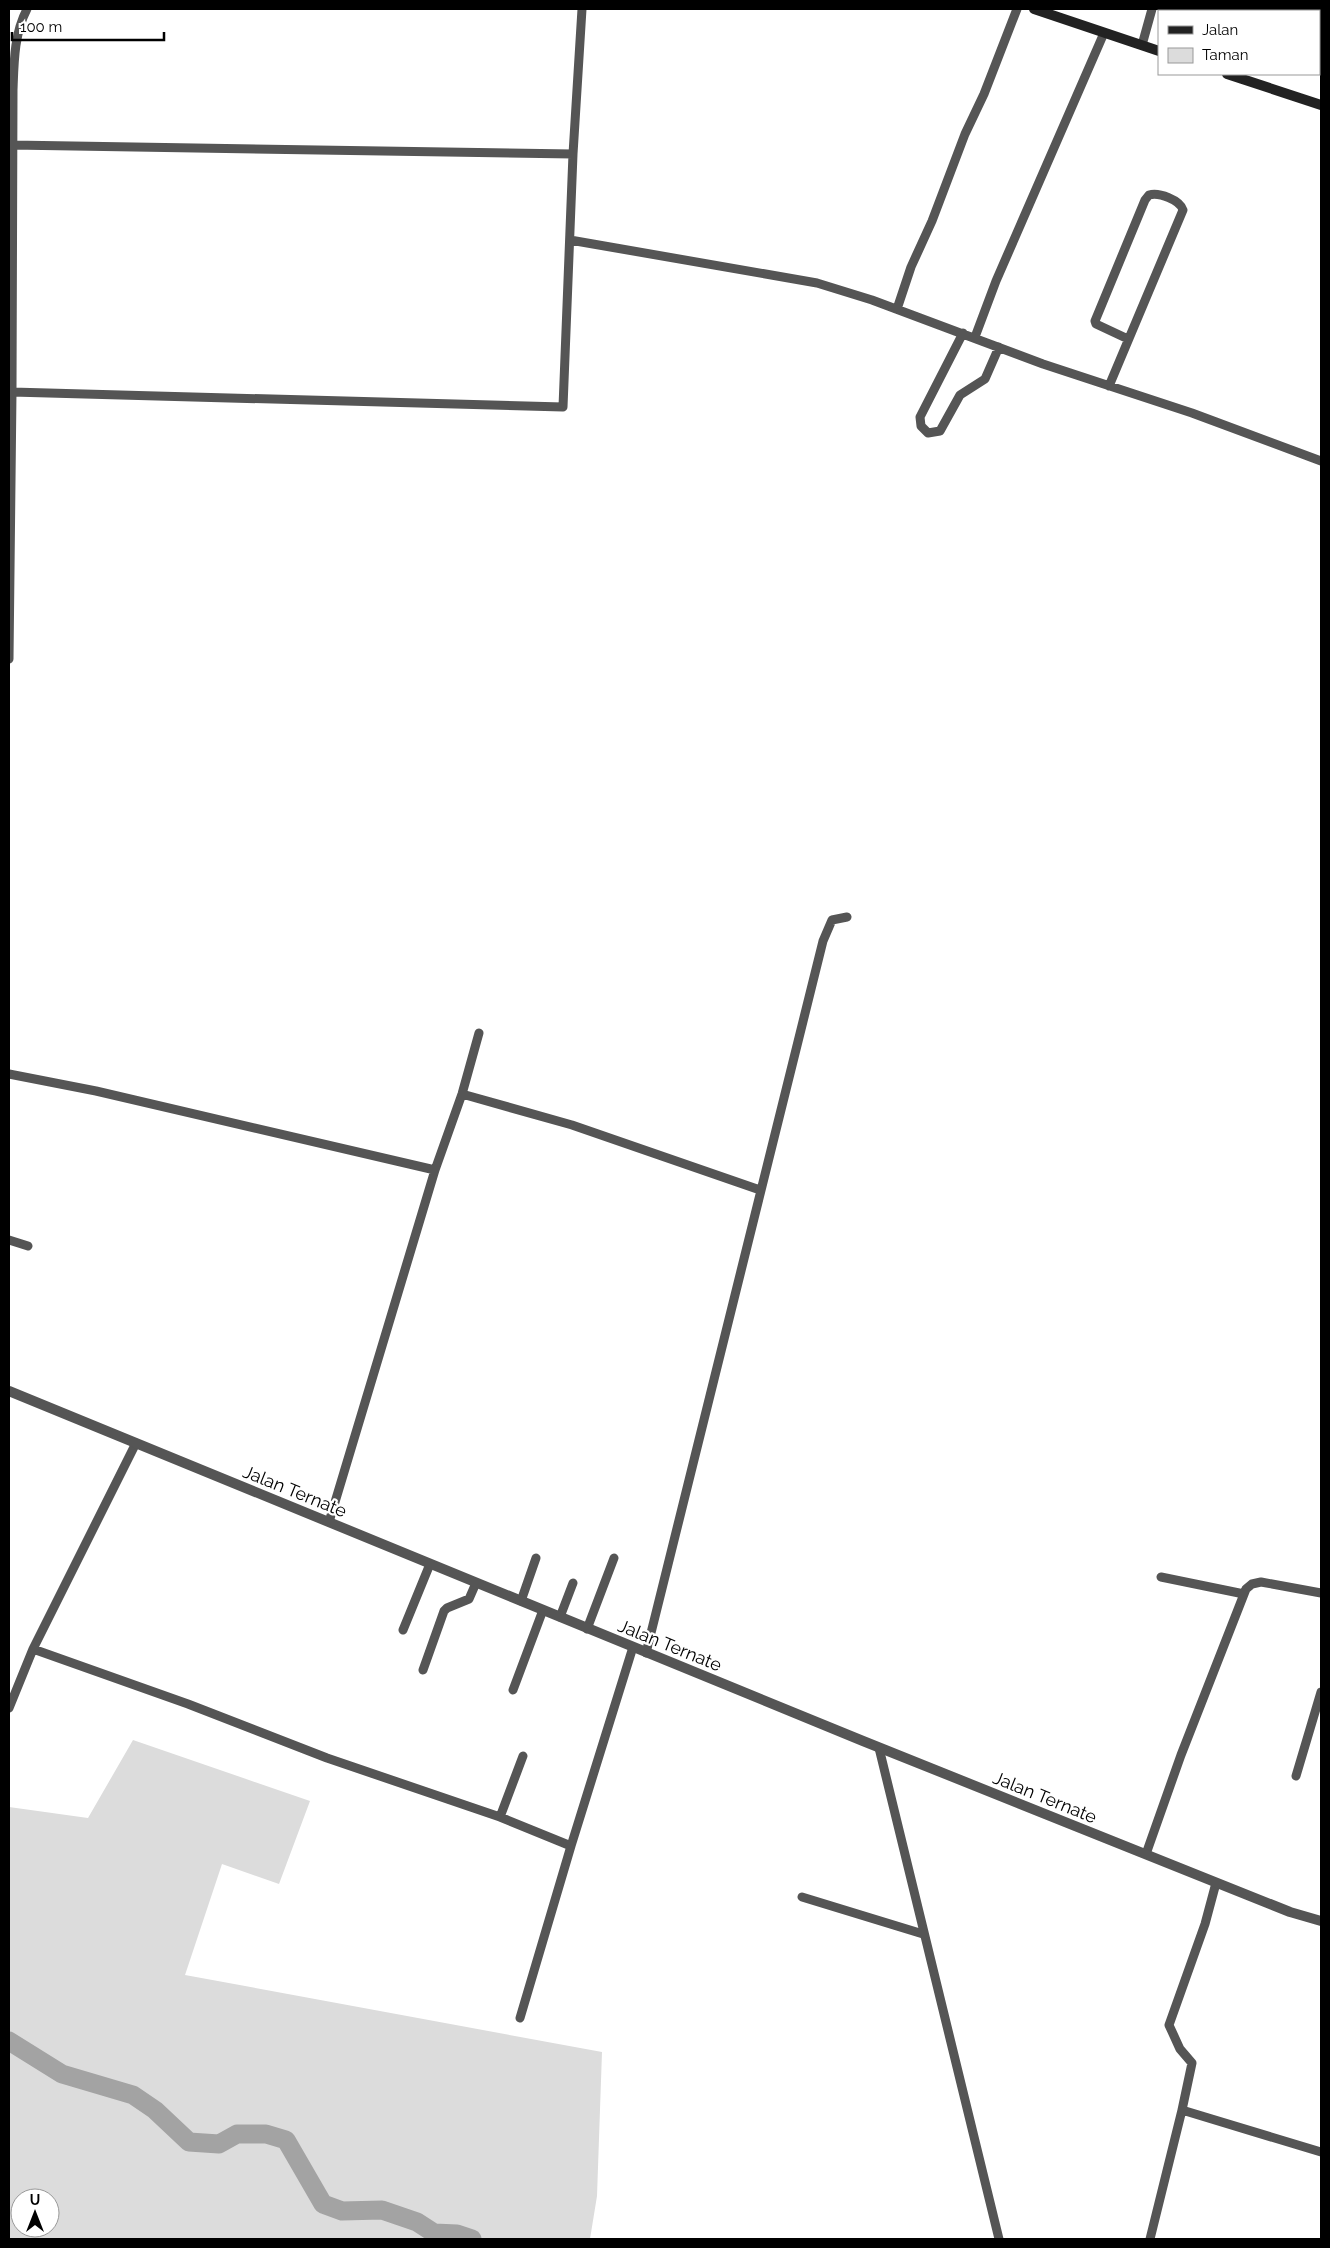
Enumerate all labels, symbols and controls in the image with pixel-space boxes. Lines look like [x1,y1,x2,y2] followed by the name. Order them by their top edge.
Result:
[12,10,165,42] scale bar
[1158,10,1320,75] legend
[20,18,62,36] text: 100 m
[1202,21,1238,39] text: Jalan
[1202,46,1248,64] text: Taman
[240,1461,350,1522] street label: Jalan Ternate
[615,1615,725,1676] street label: Jalan Ternate
[990,1767,1100,1828] street label: Jalan Ternate
[10,2188,60,2238] north arrow
[30,2192,40,2208] text: U

